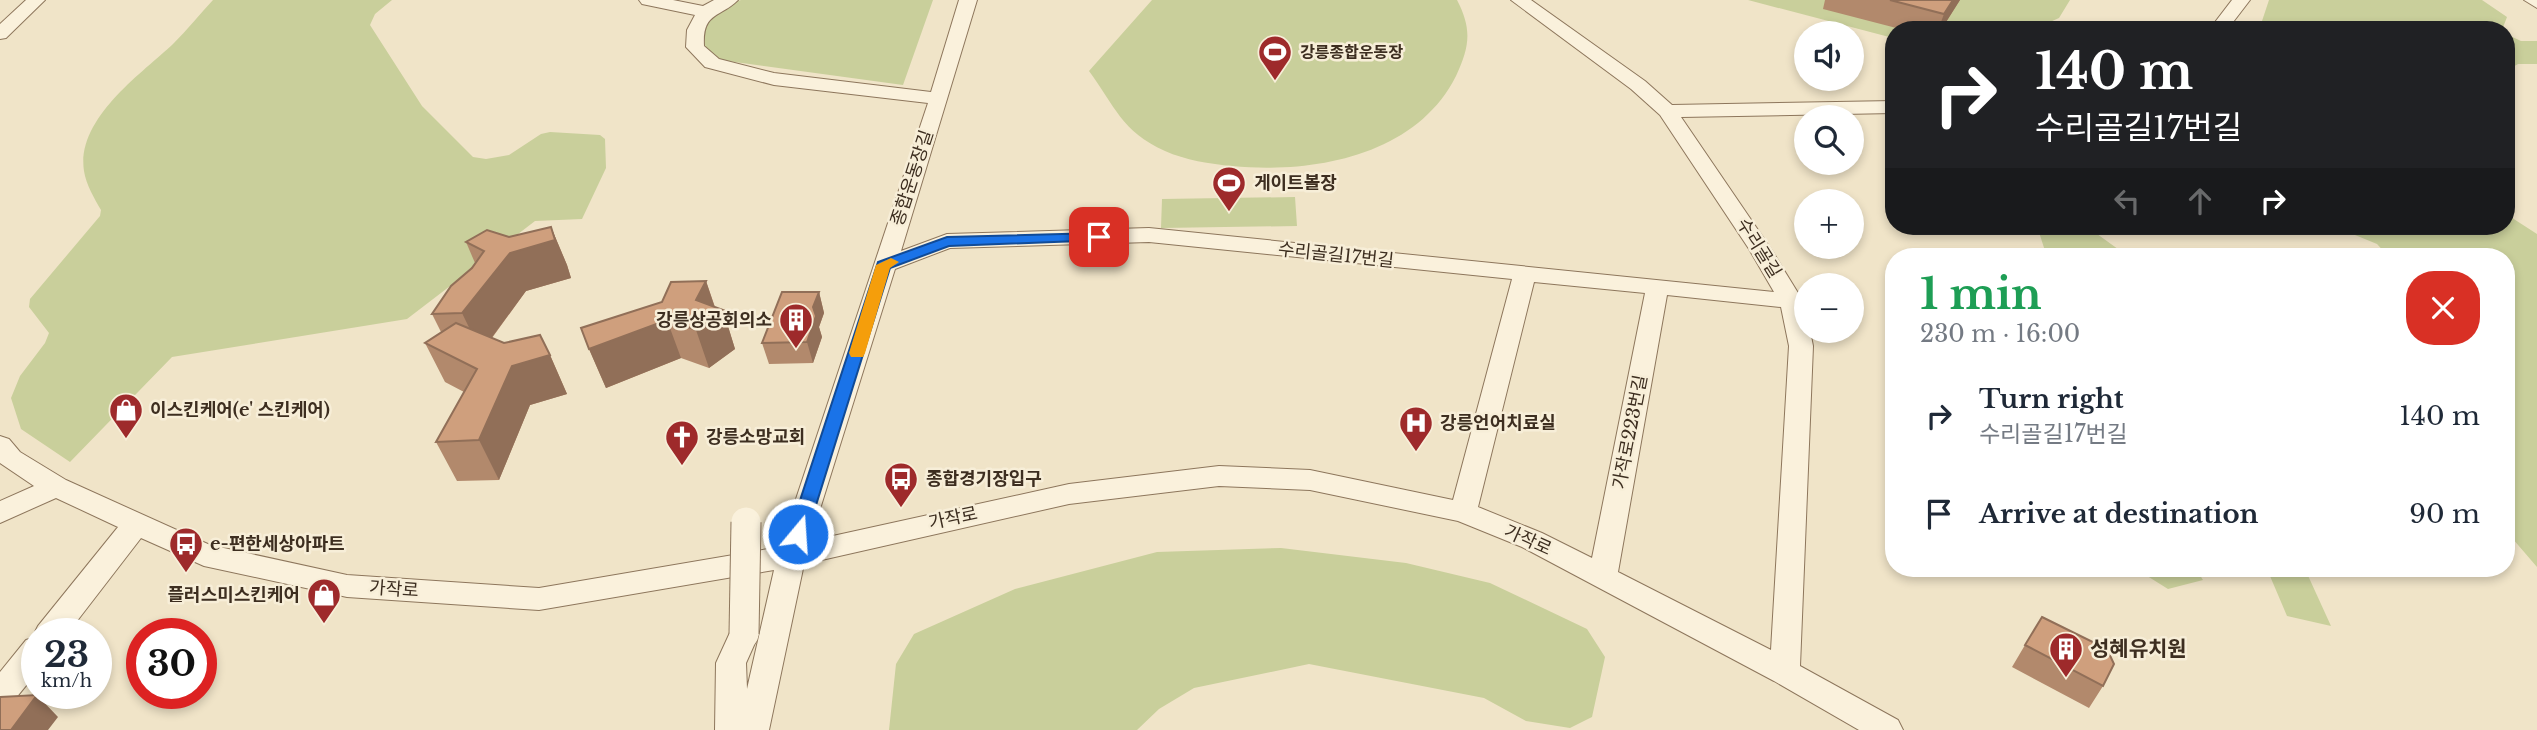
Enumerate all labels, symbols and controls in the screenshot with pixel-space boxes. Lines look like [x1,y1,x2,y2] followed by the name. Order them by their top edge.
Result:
[1794,21,1864,343] map controls
[1794,21,1864,91] button: sound
[1256,33,1294,82] sports icon: 강릉종합운동장
[2035,41,2193,102] text: 140 m
[1300,42,1403,62] place label: 강릉종합운동장
[1920,49,2011,140] icon: right
[1794,105,1864,175] button: search
[2035,108,2242,148] text: 수리골길17번길
[886,127,938,229] street label: 종합운동장길
[1210,164,1248,213] sports icon: 게이트볼장
[1254,172,1337,194] place label: 게이트볼장
[2108,182,2146,220] icon: left
[2181,182,2219,220] icon: ahead
[2254,182,2292,220] icon: right
[1794,189,1864,259] button: +
[1069,207,1129,267] pin
[1732,214,1786,282] street label: 수리골길
[1080,218,1118,256] icon: arrive
[1277,238,1395,272] street label: 수리골길17번길
[1920,268,2042,320] text: 1 min
[2406,271,2480,345] button: close
[1794,273,1864,343] button: −
[777,301,815,350] building icon: 강릉상공회의소
[656,309,772,331] place label: 강릉상공회의소
[1920,320,2080,348] text: 230 m · 16:00
[1608,373,1652,491] street label: 가작로223번길
[1979,383,2124,415] text: Turn right
[107,391,145,440] shop icon: 이스킨케어(e' 스킨케어)
[1920,397,1958,435] icon: right
[150,399,330,421] place label: 이스킨케어(e' 스킨케어)
[2399,400,2480,432] text: 140 m
[1397,404,1435,453] hospital icon: 강릉언어치료실
[1440,412,1556,434] place label: 강릉언어치료실
[663,418,701,467] church icon: 강릉소망교회
[1979,420,2128,448] text: 수리골길17번길
[706,426,805,448] place label: 강릉소망교회
[882,460,920,509] bus stop icon: 종합경기장입구
[926,468,1042,490] place label: 종합경기장입구
[1920,495,1958,533] icon: arrive
[761,497,835,571] position arrow
[1979,498,2259,530] text: Arrive at destination
[2409,498,2480,530] text: 90 m
[926,502,980,534] street label: 가작로
[1501,520,1555,560] street label: 가작로
[167,525,205,574] bus stop icon: e-편한세상아파트
[210,533,345,555] place label: e-편한세상아파트
[305,576,343,625] shop icon: 플러스미스킨케어
[368,576,420,602] street label: 가작로
[168,584,300,606] place label: 플러스미스킨케어
[126,618,217,709] speed limit sign: 30
[2047,630,2085,679] building icon: 성혜유치원
[44,633,89,676] text: 23
[2090,636,2187,662] place label: 성혜유치원
[41,670,92,692] text: km/h

